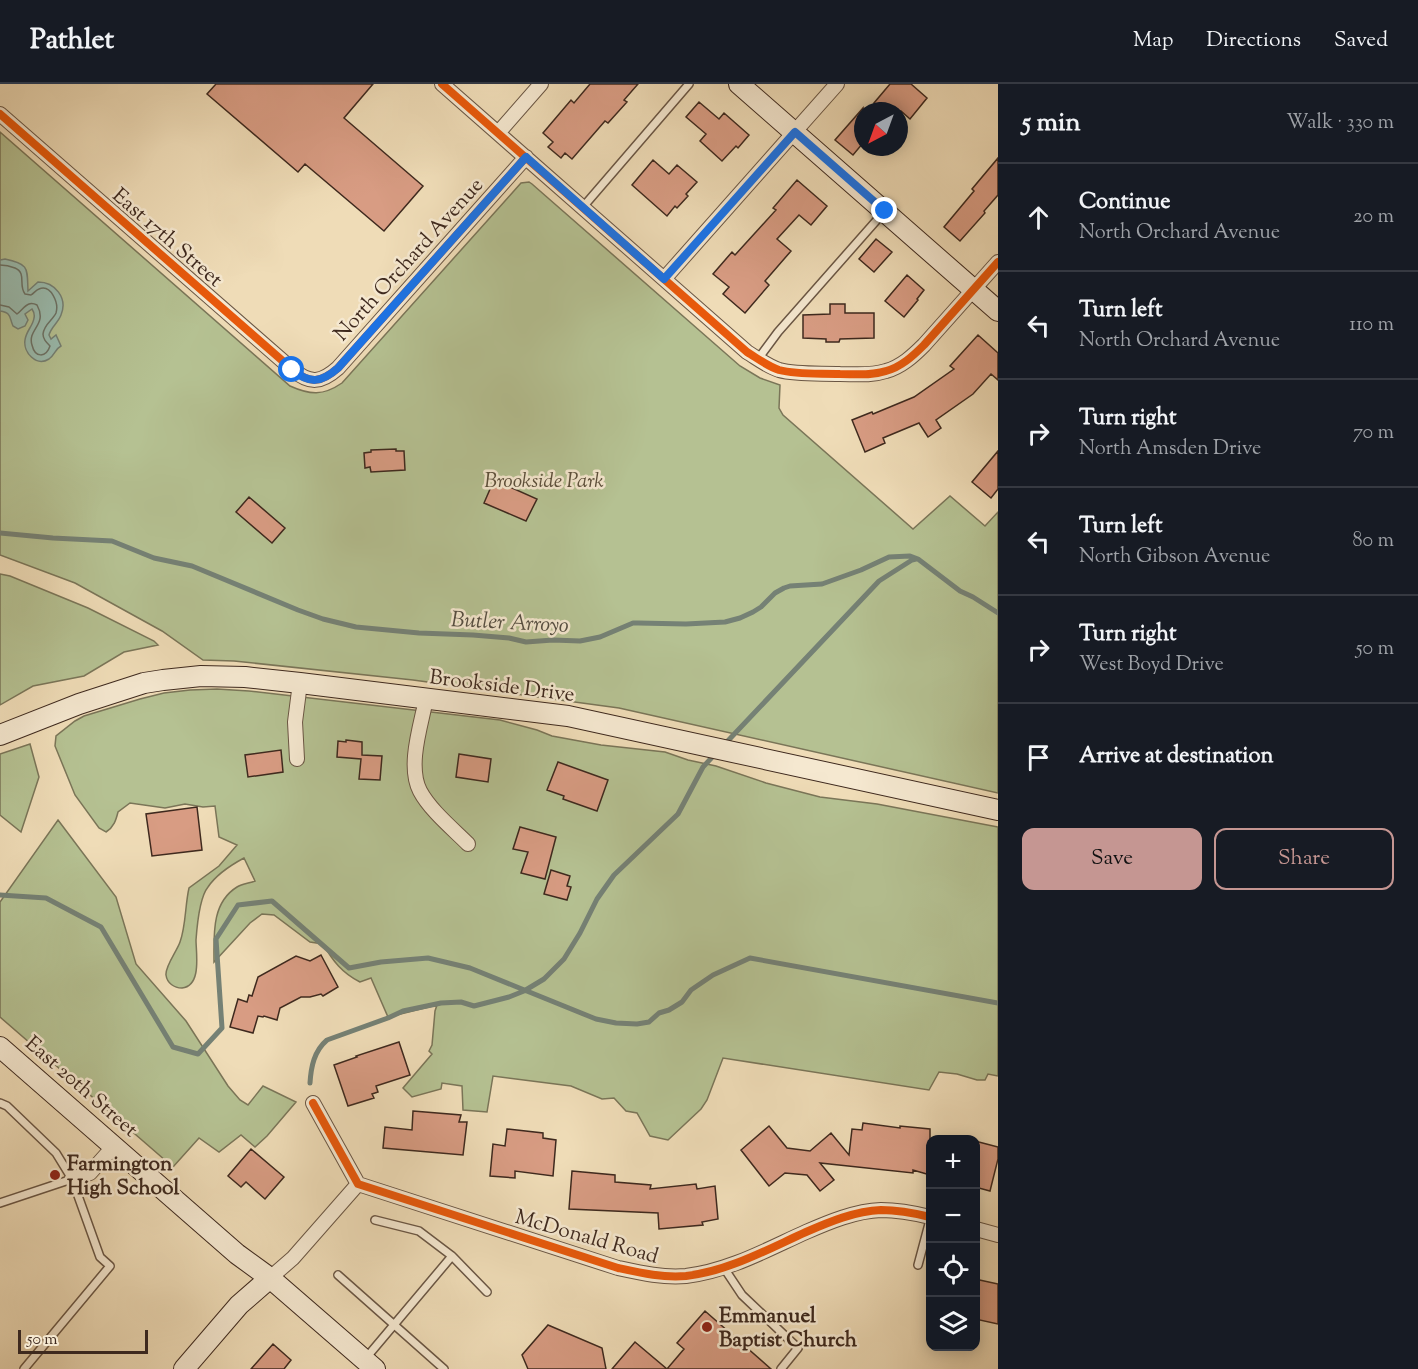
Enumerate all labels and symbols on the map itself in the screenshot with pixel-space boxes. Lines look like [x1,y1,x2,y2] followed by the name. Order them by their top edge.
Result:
[854,102,908,156] north arrow
[328,172,491,349] street label: North Orchard Avenue
[105,182,229,295] street label: East 17th Street
[871,197,897,223] route end
[278,356,304,382] route start
[484,467,604,497] park label: Brookside Park
[450,605,570,643] water label: Butler Arroyo
[427,663,576,711] street label: Brookside Drive
[18,1030,144,1145] street label: East 20th Street
[67,1150,179,1204] place label: Farmington High School
[48,1168,62,1182] marker: Farmington High School
[511,1203,662,1273] street label: McDonald Road
[719,1302,858,1356] place label: Emmanuel Baptist Church
[700,1320,714,1334] marker: Emmanuel Baptist Church
[18,1327,148,1354] scale bar

